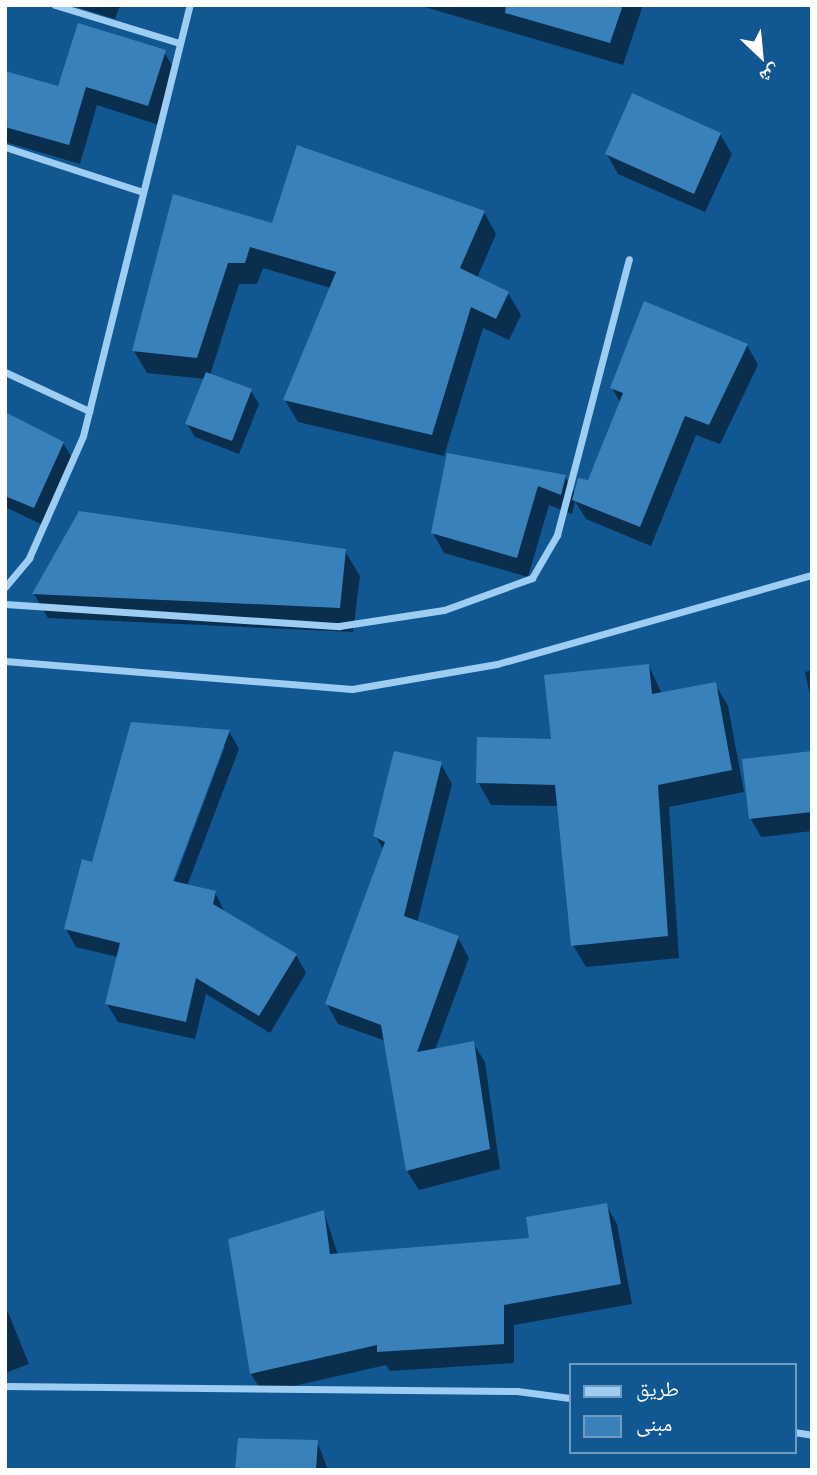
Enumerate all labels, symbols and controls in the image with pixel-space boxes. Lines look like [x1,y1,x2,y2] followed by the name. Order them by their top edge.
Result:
[726,21,796,91] north arrow
[756,60,785,90] text: ش
[568,1363,796,1454] legend
[636,1375,679,1401] text: طريق
[636,1410,672,1436] text: مبنى

